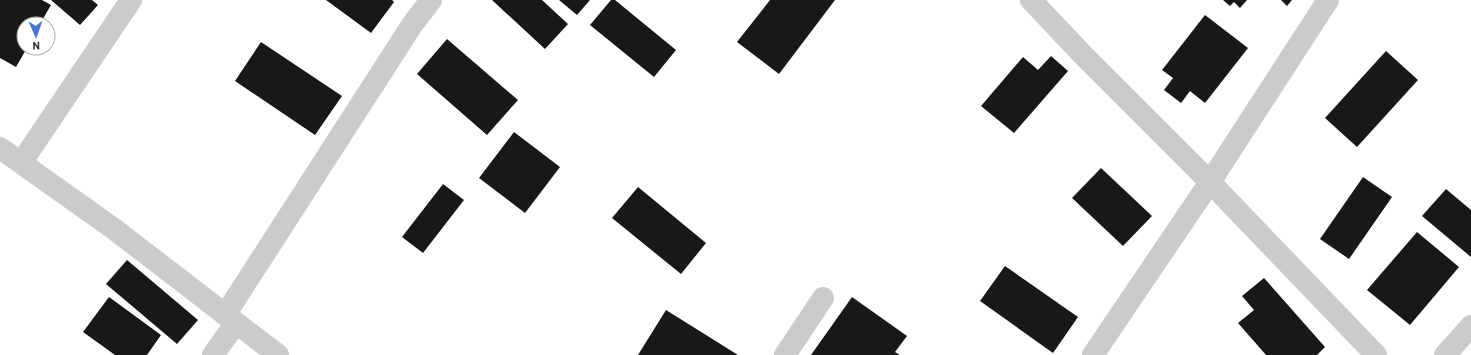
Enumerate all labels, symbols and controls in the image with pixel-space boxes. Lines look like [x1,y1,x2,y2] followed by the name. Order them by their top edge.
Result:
[16,16,56,56] north arrow
[32,40,40,53] text: N

